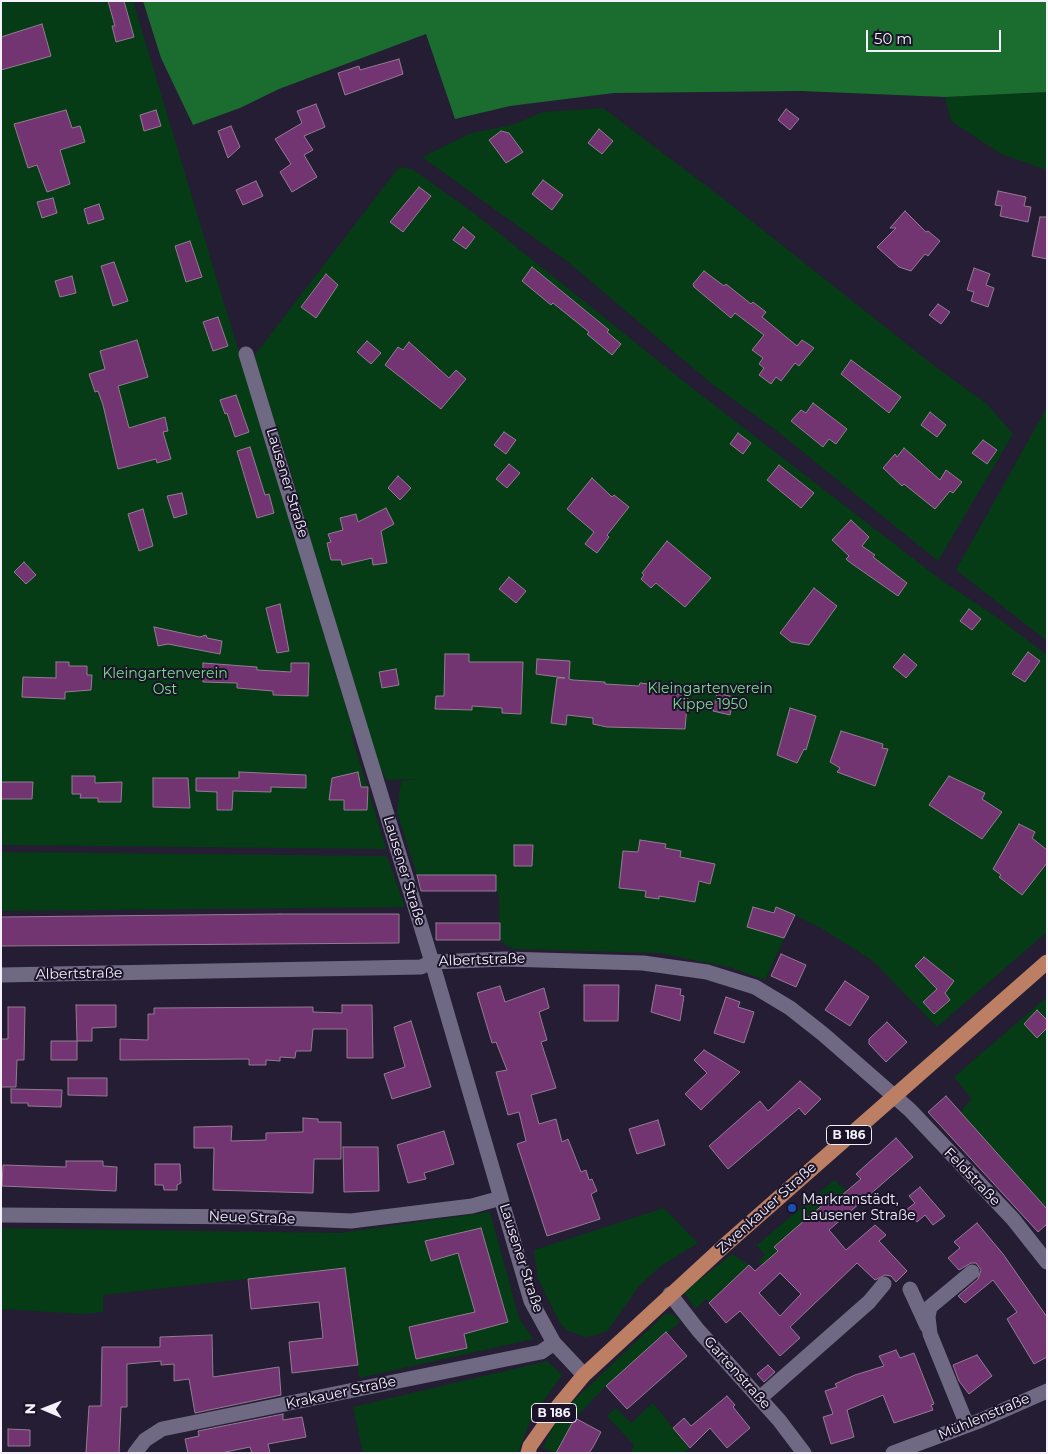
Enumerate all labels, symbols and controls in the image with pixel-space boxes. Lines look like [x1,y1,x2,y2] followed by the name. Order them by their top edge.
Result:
[868,20,1003,52] scale bar
[874,29,912,48] text: 50 m
[262,426,312,540] street label: Lausener Straße
[102,666,228,699] park label: Kleingartenverein Ost
[647,681,773,714] park label: Kleingartenverein Kippe 1950
[379,814,429,928] street label: Lausener Straße
[438,950,526,970] street label: Albertstraße
[35,965,123,983] street label: Albertstraße
[826,1126,872,1144] road number: B 186
[940,1145,1004,1209] street label: Feldstraße
[714,1159,820,1257] street label: Zwenkauer Straße
[802,1192,916,1224] place label: Markranstädt, Lausener Straße
[495,1201,547,1315] street label: Lausener Straße
[786,1202,798,1214] marker: Markranstädt, Lausener Straße
[208,1208,296,1228] street label: Neue Straße
[700,1333,774,1413] street label: Gartenstraße
[284,1373,398,1413] street label: Krakauer Straße
[20,1384,70,1434] north arrow
[936,1390,1032,1444] street label: Mühlenstraße
[21,1403,39,1415] text: N
[532,1404,576,1422] road number: B 186

